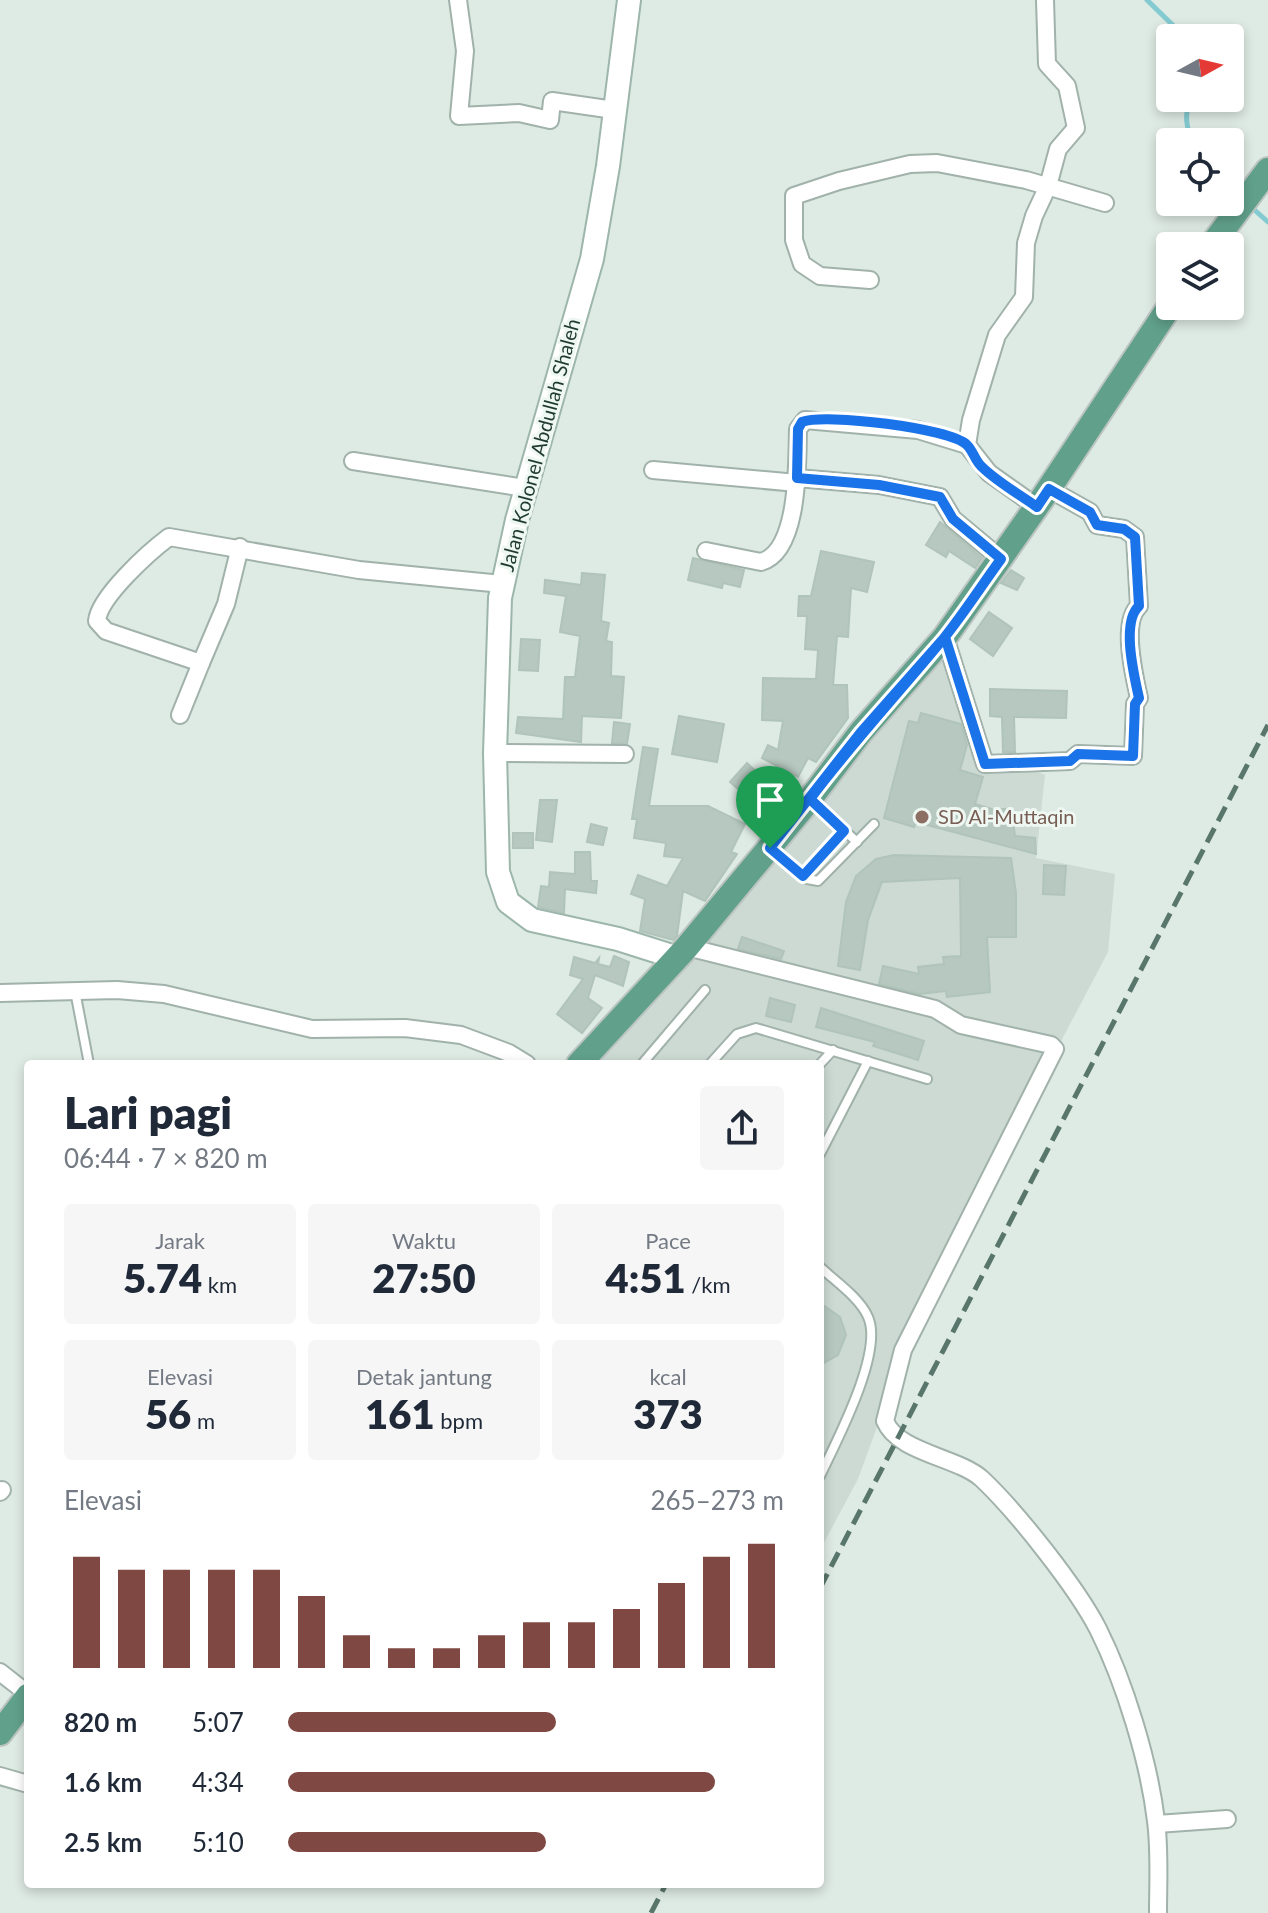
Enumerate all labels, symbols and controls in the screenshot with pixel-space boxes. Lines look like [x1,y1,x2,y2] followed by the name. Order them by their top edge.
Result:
[1156,24,1244,112] north arrow
[1156,24,1244,320] map controls
[1156,128,1244,216] button: locate
[1156,232,1244,320] button: layers
[494,316,584,574] street label: Jalan Kolonel Abdullah Shaleh
[736,766,804,848] pin
[748,778,792,822] icon: arrive
[938,804,1074,828] place label: SD Al-Muttaqin
[913,808,931,826] marker: SD Al-Muttaqin
[64,1086,232,1138] text: Lari pagi
[700,1086,784,1170] button: share
[64,1142,268,1174] text: 06:44 · 7 × 820 m
[155,1227,205,1254] text: Jarak
[392,1227,456,1254] text: Waktu
[645,1227,691,1254] text: Pace
[123,1254,202,1302] text: 5.74
[372,1254,476,1302] text: 27:50
[605,1254,686,1302] text: 4:51
[202,1271,237,1298] text: km
[686,1271,731,1298] text: /km
[147,1363,213,1390] text: Elevasi
[356,1363,492,1390] text: Detak jantung
[649,1363,687,1390] text: kcal
[145,1390,191,1438] text: 56
[365,1390,435,1438] text: 161
[633,1390,703,1438] text: 373
[191,1407,215,1434] text: m
[435,1407,483,1434] text: bpm
[64,1484,142,1516] text: Elevasi
[650,1484,784,1516] text: 265–273 m
[64,1706,137,1738] text: 820 m
[192,1706,244,1738] text: 5:07
[64,1766,142,1798] text: 1.6 km
[192,1766,244,1798] text: 4:34
[64,1826,142,1858] text: 2.5 km
[192,1826,244,1858] text: 5:10

